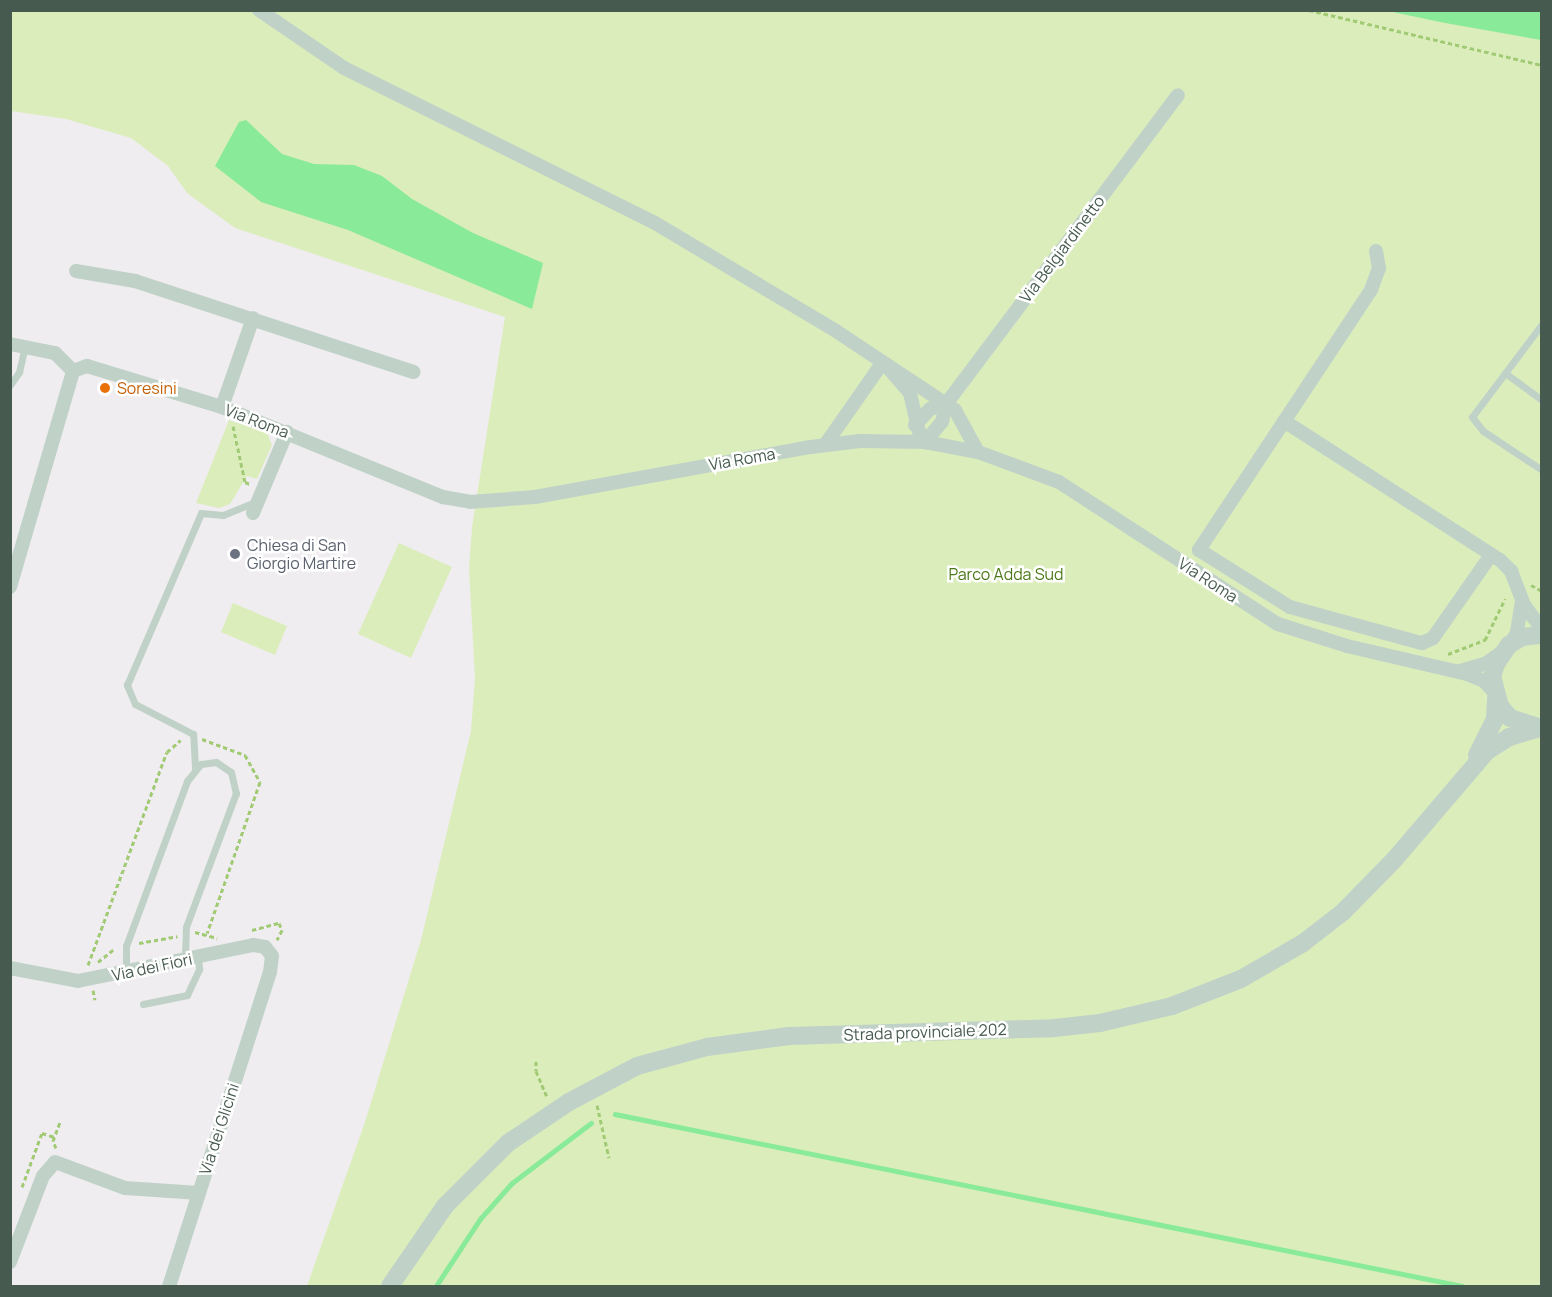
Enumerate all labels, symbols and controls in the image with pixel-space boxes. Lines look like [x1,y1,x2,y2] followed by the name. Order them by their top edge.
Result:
[1015,192,1109,306] street label: Via Belgiardinetto
[117,378,177,398] place label: Soresini
[98,381,112,395] marker: Soresini
[222,400,292,442] street label: Via Roma
[707,444,777,474] street label: Via Roma
[247,535,356,573] place label: Chiesa di San Giorgio Martire
[228,547,242,561] marker: Chiesa di San Giorgio Martire
[1175,554,1241,606] street label: Via Roma
[948,564,1064,584] park label: Parco Adda Sud
[110,949,194,985] street label: Via dei Fiori
[843,1020,1007,1044] street label: Strada provinciale 202
[195,1081,243,1177] street label: Via dei Glicini

